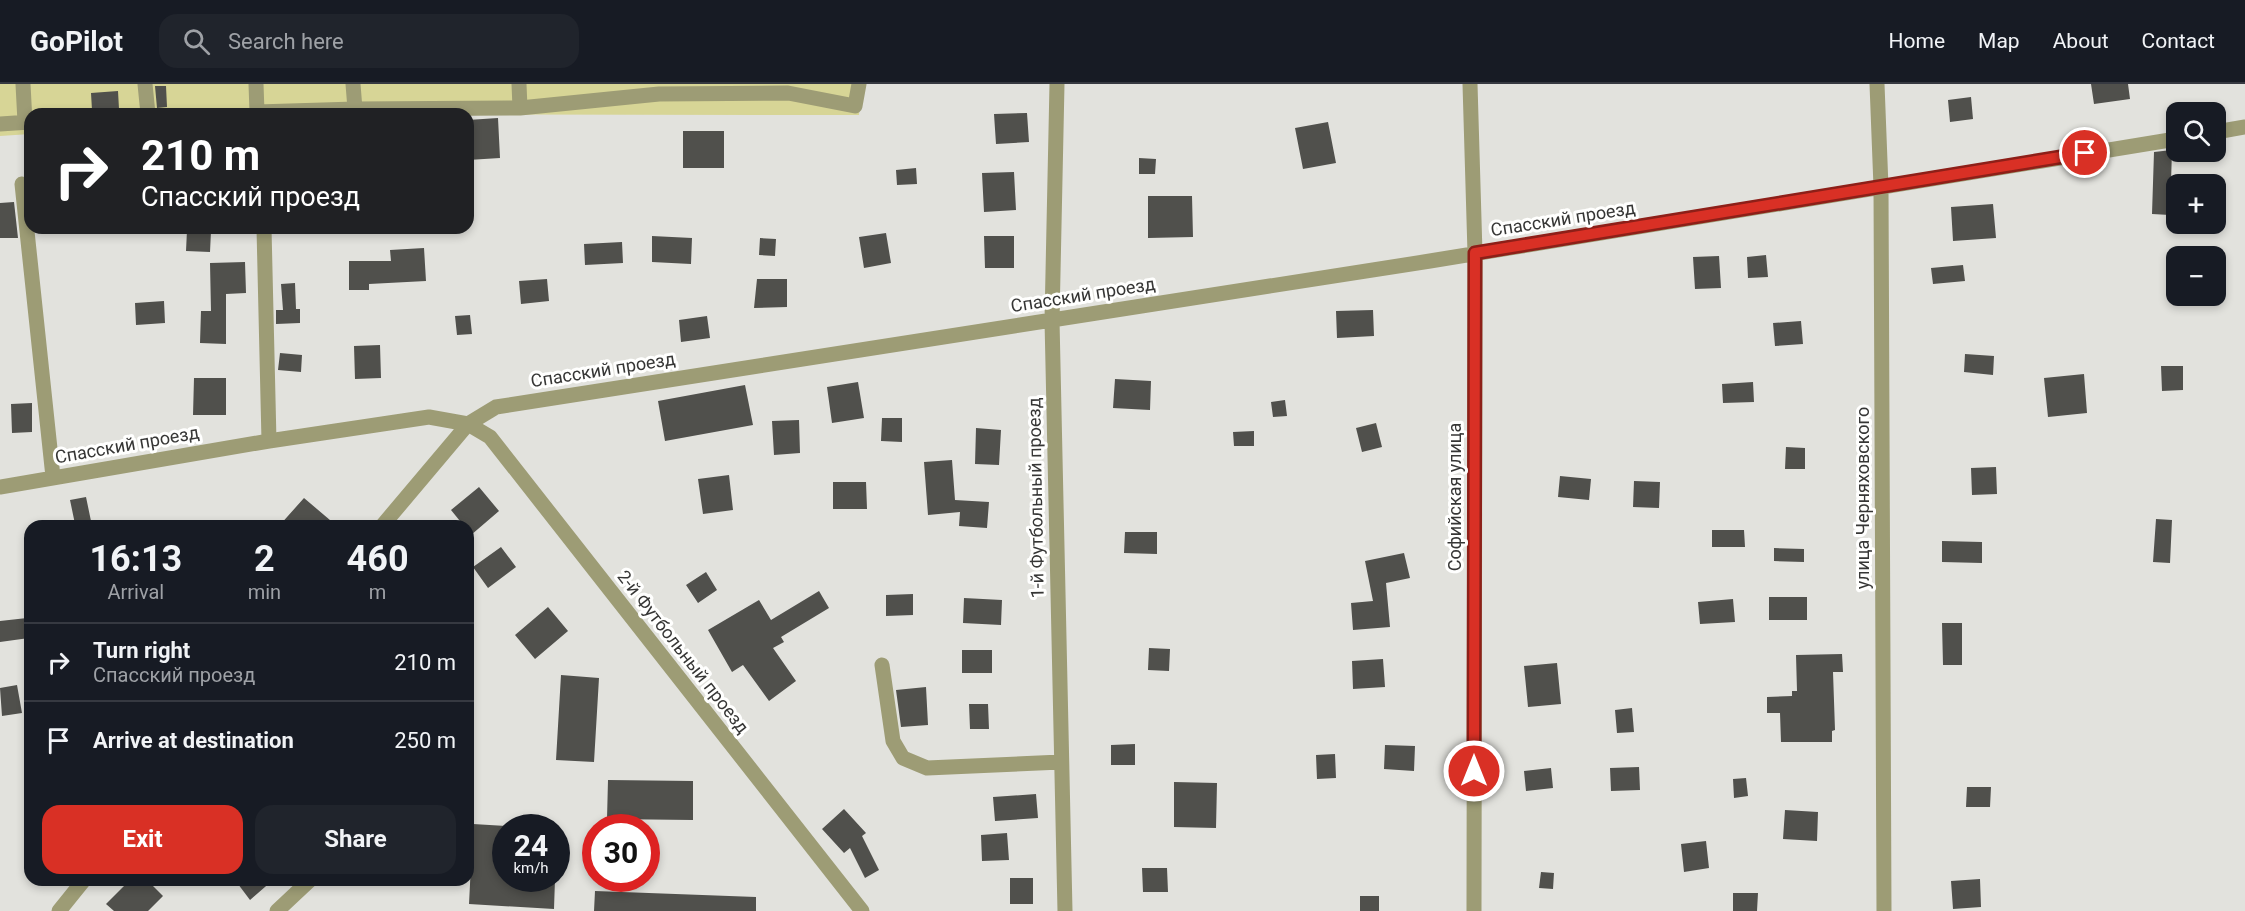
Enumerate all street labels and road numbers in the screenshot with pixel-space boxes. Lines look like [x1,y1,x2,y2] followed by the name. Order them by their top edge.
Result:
[1489,197,1637,240] street label: Спасский проезд
[1009,273,1157,316] street label: Спасский проезд
[529,348,677,391] street label: Спасский проезд
[1023,397,1048,599] street label: 1-й Футбольный проезд
[1852,407,1873,589] street label: улица Черняховского
[53,421,201,468] street label: Спасский проезд
[1444,423,1465,571] street label: Софийская улица
[613,566,754,737] street label: 2-й Футбольный проезд

